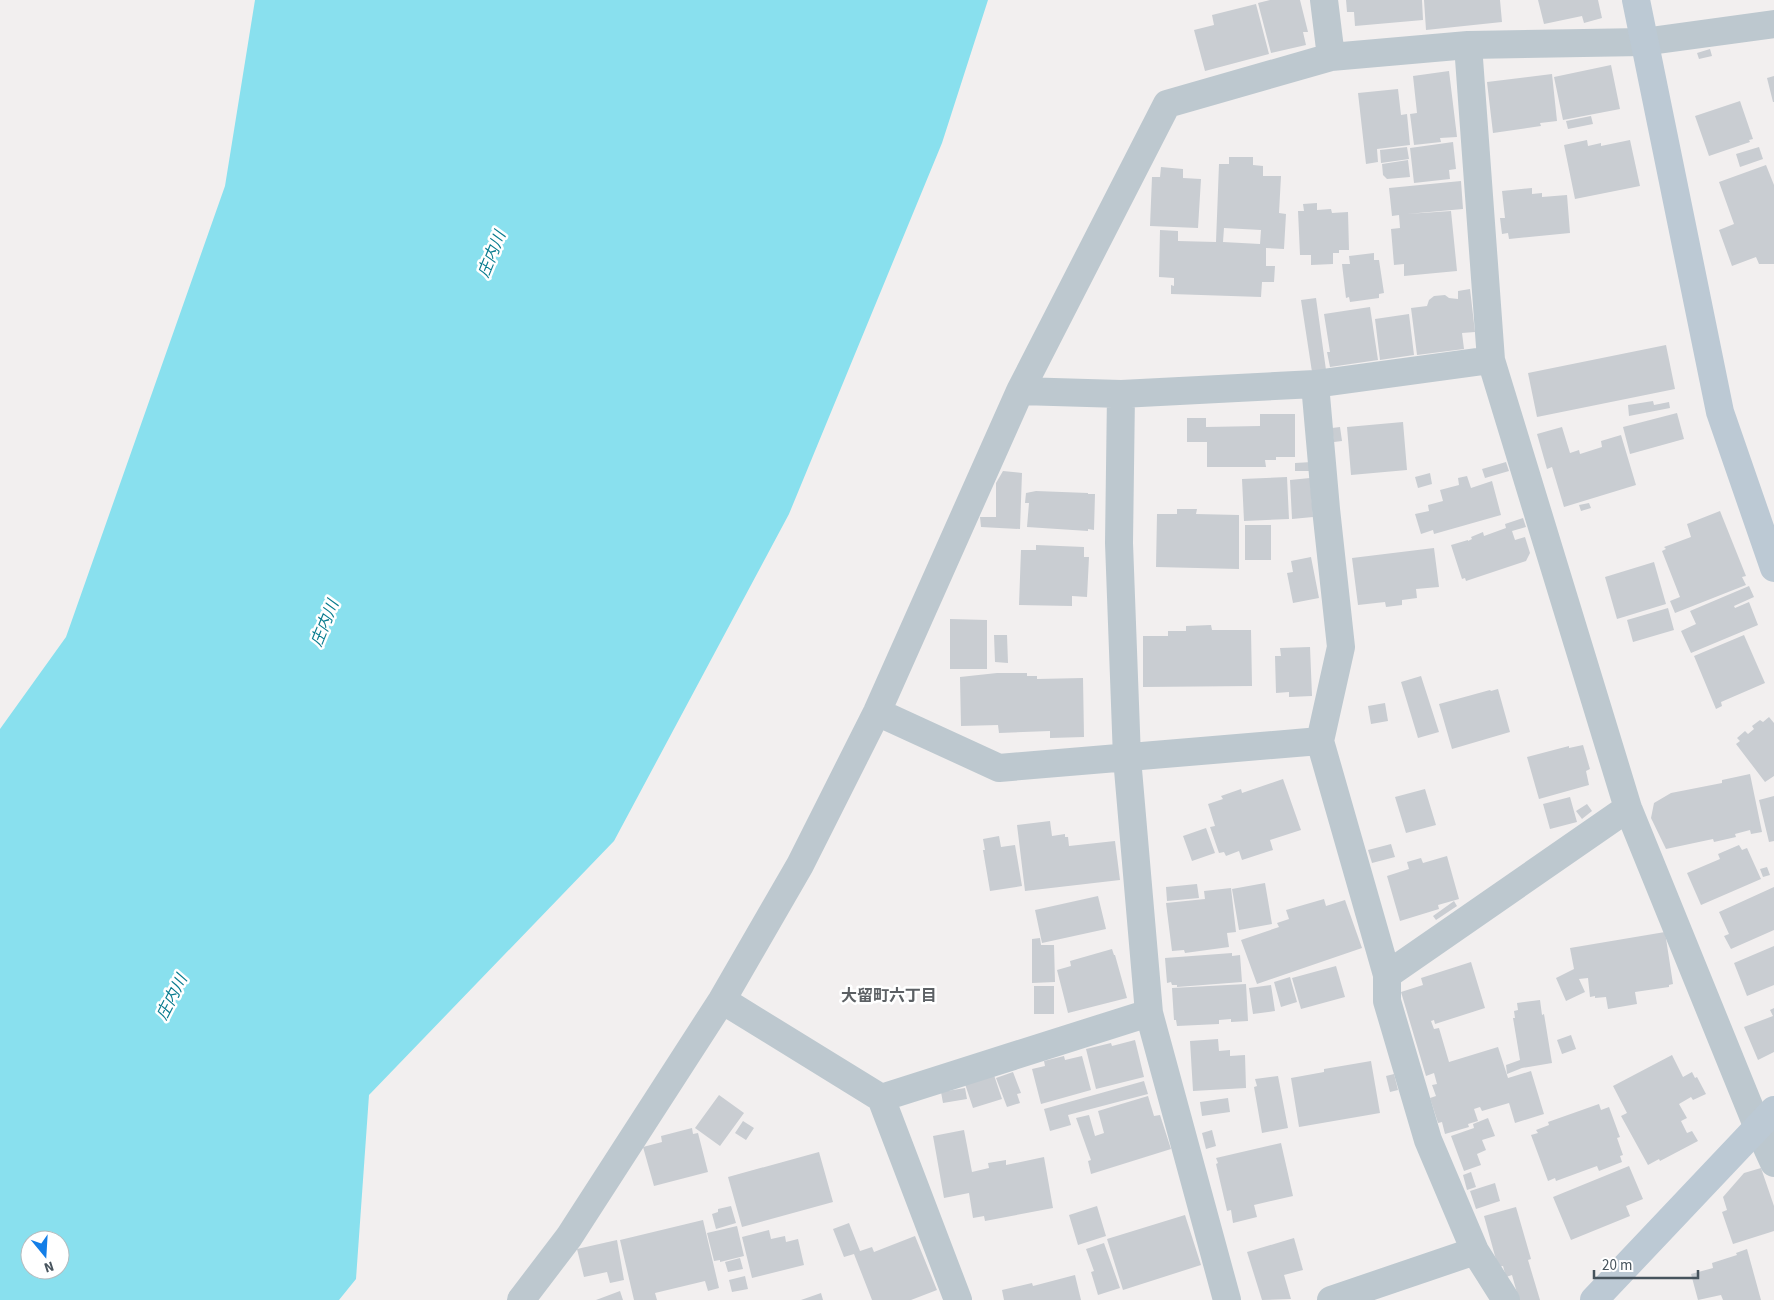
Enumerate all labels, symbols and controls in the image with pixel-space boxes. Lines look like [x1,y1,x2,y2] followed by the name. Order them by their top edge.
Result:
[473,226,512,281] water label: 庄内川
[306,595,345,650] water label: 庄内川
[151,969,193,1024] water label: 庄内川
[841,985,937,1007] district label: 大留町六丁目
[20,1230,70,1280] north arrow
[1594,1248,1698,1280] scale bar
[41,1255,56,1277] text: N
[1602,1255,1632,1276] text: 20 m

